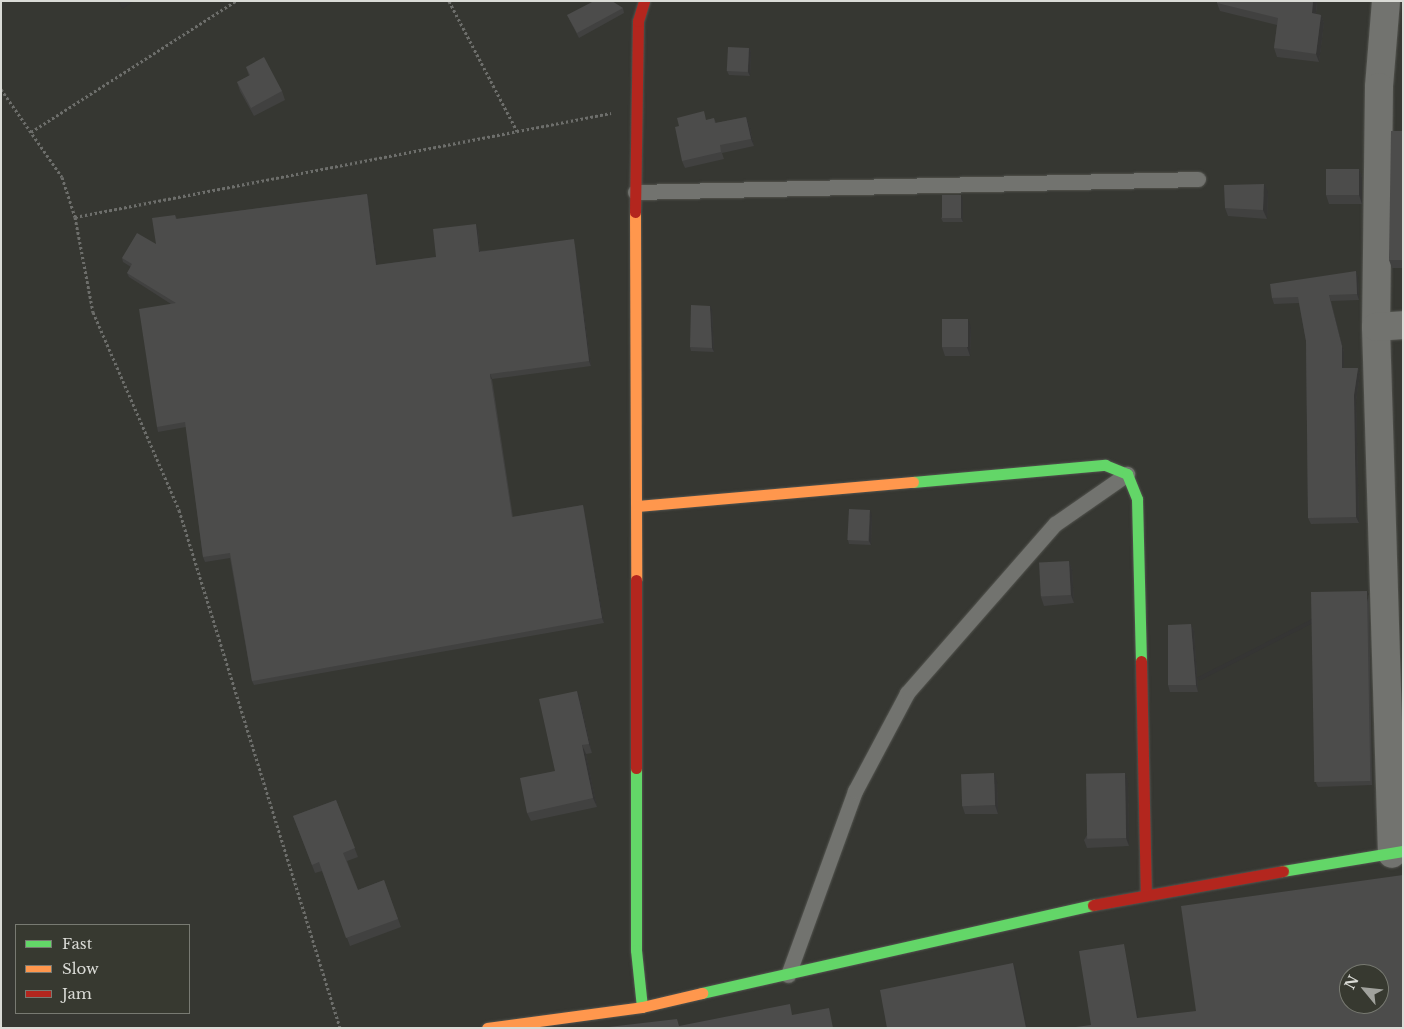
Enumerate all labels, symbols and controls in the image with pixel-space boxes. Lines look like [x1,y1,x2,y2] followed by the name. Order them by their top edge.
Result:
[15,924,190,1014] legend
[62,934,92,953] text: Fast
[62,959,99,978] text: Slow
[1339,964,1389,1014] north arrow
[1341,972,1363,992] text: N
[62,984,92,1003] text: Jam

